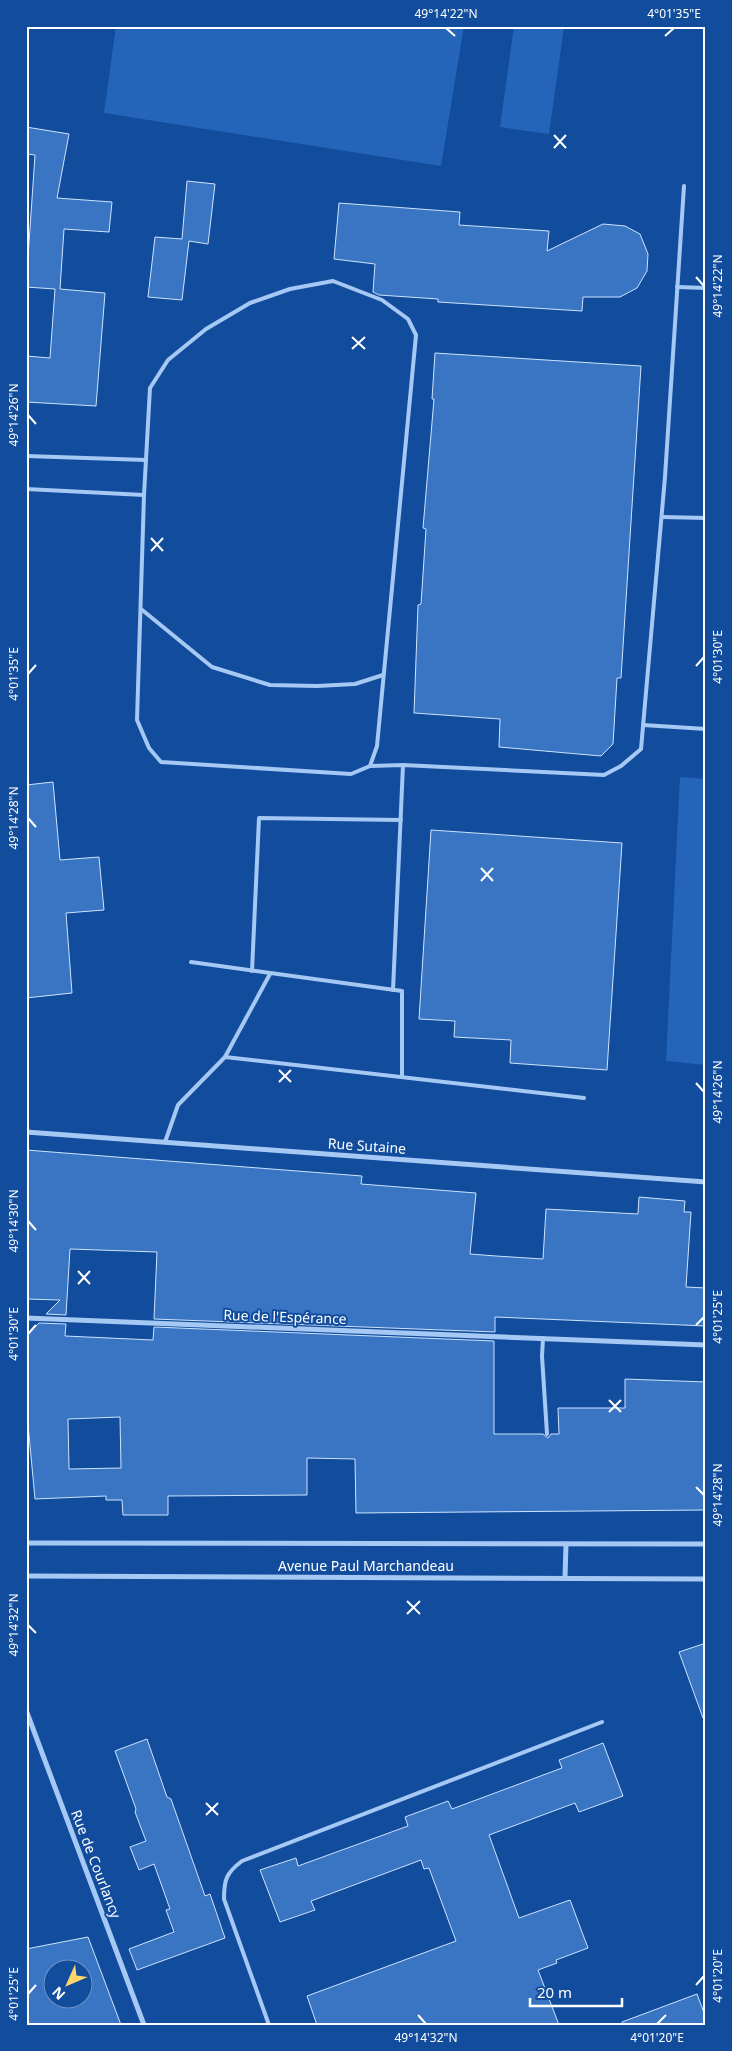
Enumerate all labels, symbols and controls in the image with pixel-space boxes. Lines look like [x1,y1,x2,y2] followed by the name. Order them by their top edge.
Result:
[414,5,478,22] text: 49°14'22"N
[647,5,701,22] text: 4°01'35"E
[709,254,726,318] text: 49°14'22"N
[5,383,22,447] text: 49°14'26"N
[709,630,726,684] text: 4°01'30"E
[5,647,22,701] text: 4°01'35"E
[5,786,22,850] text: 49°14'28"N
[709,1060,726,1124] text: 49°14'26"N
[327,1133,407,1158] street label: Rue Sutaine
[5,1189,22,1253] text: 49°14'30"N
[709,1290,726,1344] text: 4°01'25"E
[223,1305,347,1328] street label: Rue de l'Espérance
[5,1307,22,1361] text: 4°01'30"E
[709,1463,726,1527] text: 49°14'28"N
[278,1556,454,1575] street label: Avenue Paul Marchandeau
[5,1593,22,1657] text: 49°14'32"N
[67,1807,126,1922] street label: Rue de Courlancy
[709,1949,726,2003] text: 4°01'20"E
[42,1958,92,2008] north arrow
[5,1967,22,2021] text: 4°01'25"E
[530,1976,622,2008] scale bar
[537,1982,572,2002] text: 20 m
[48,1983,69,2004] text: N
[394,2029,458,2046] text: 49°14'32"N
[630,2029,684,2046] text: 4°01'20"E

